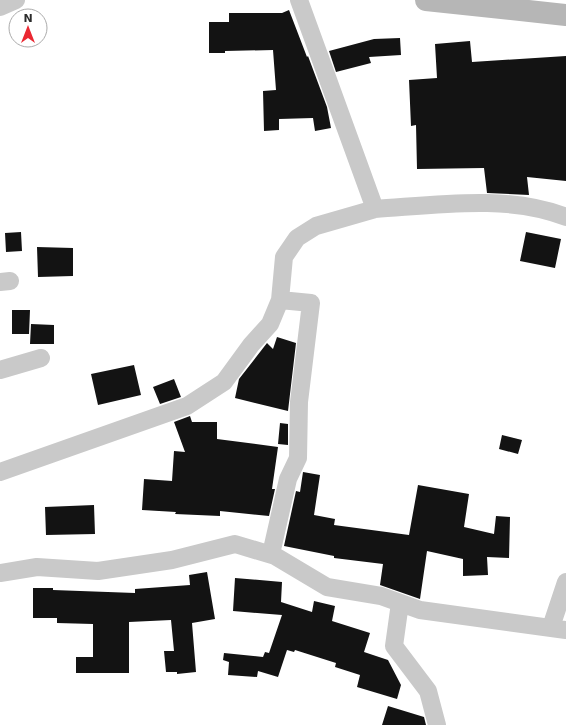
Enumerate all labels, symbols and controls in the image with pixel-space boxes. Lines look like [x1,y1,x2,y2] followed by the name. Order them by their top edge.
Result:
[8,8,48,48] north arrow
[23,12,33,25] text: N

